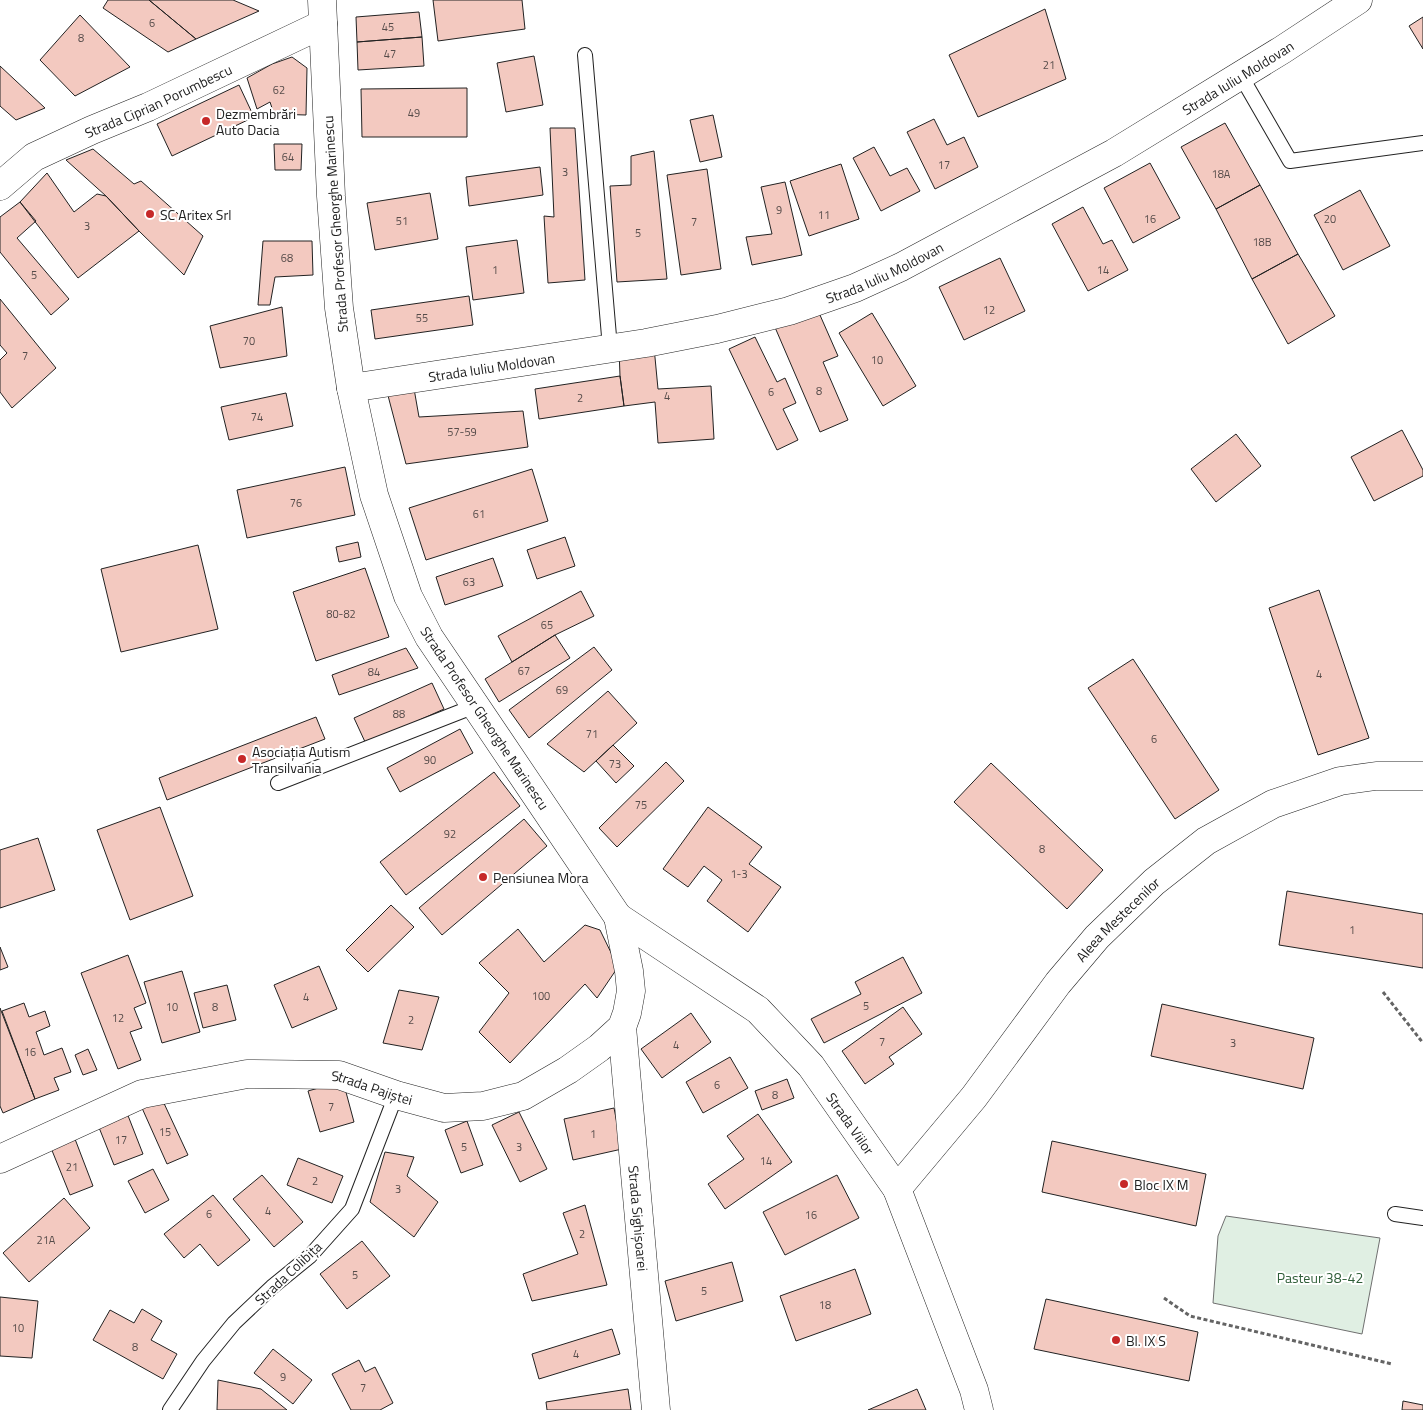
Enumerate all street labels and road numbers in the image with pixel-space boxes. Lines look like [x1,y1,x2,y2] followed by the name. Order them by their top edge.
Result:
[1178,35,1298,120] street label: Strada Iuliu Moldovan
[81,58,235,143] street label: Strada Ciprian Porumbescu
[317,115,353,333] street label: Strada Profesor Gheorghe Marinescu
[823,236,947,308] street label: Strada Iuliu Moldovan
[427,347,556,387] street label: Strada Iuliu Moldovan
[416,622,554,814] street label: Strada Profesor Gheorghe Marinescu
[1070,871,1164,966] street label: Aleea Mestecenilor
[331,1064,415,1110] street label: Strada Pajiștei
[822,1088,880,1159] street label: Strada Viilor
[624,1164,654,1272] street label: Strada Sighișoarei
[250,1236,326,1310] street label: Strada Colibița

